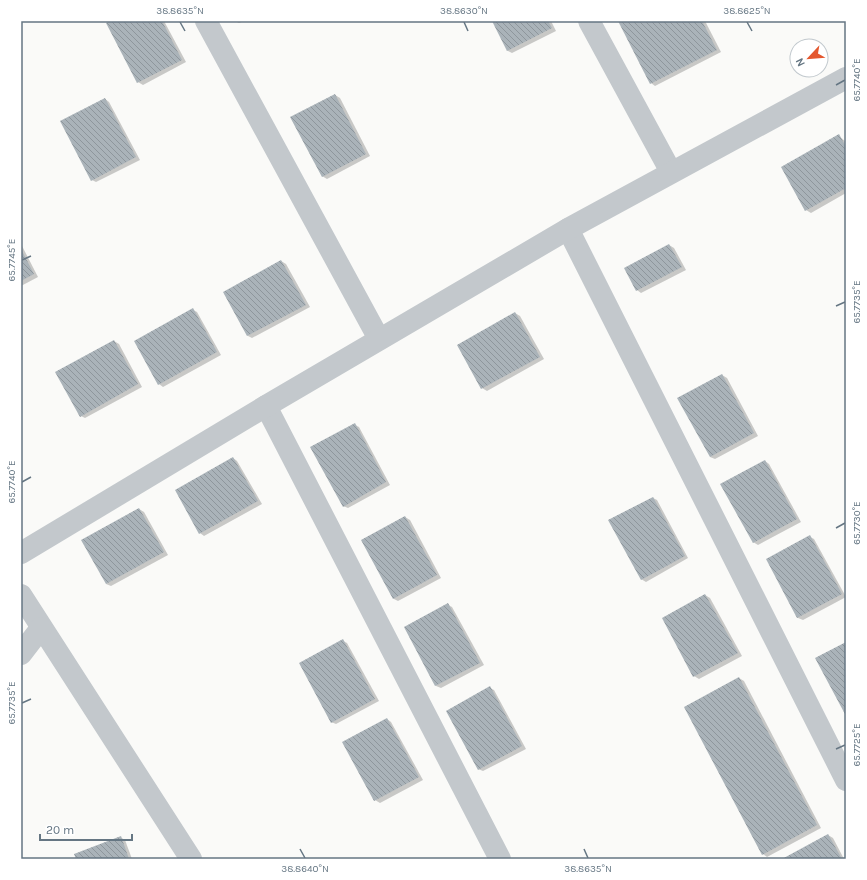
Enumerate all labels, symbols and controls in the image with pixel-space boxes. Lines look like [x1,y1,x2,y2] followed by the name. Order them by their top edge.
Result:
[156,5,204,17] text: 38.8635°N
[440,5,488,17] text: 38.8630°N
[723,5,771,17] text: 38.8625°N
[789,38,829,78] north arrow
[793,56,808,69] text: N
[851,58,863,102] text: 65.7740°E
[6,239,18,281] text: 65.7745°E
[851,280,863,324] text: 65.7735°E
[6,460,18,504] text: 65.7740°E
[851,501,863,545] text: 65.7730°E
[6,681,18,725] text: 65.7735°E
[851,723,863,767] text: 65.7725°E
[40,816,132,842] scale bar
[46,823,74,837] text: 20 m
[281,863,329,875] text: 38.8640°N
[564,863,612,875] text: 38.8635°N

